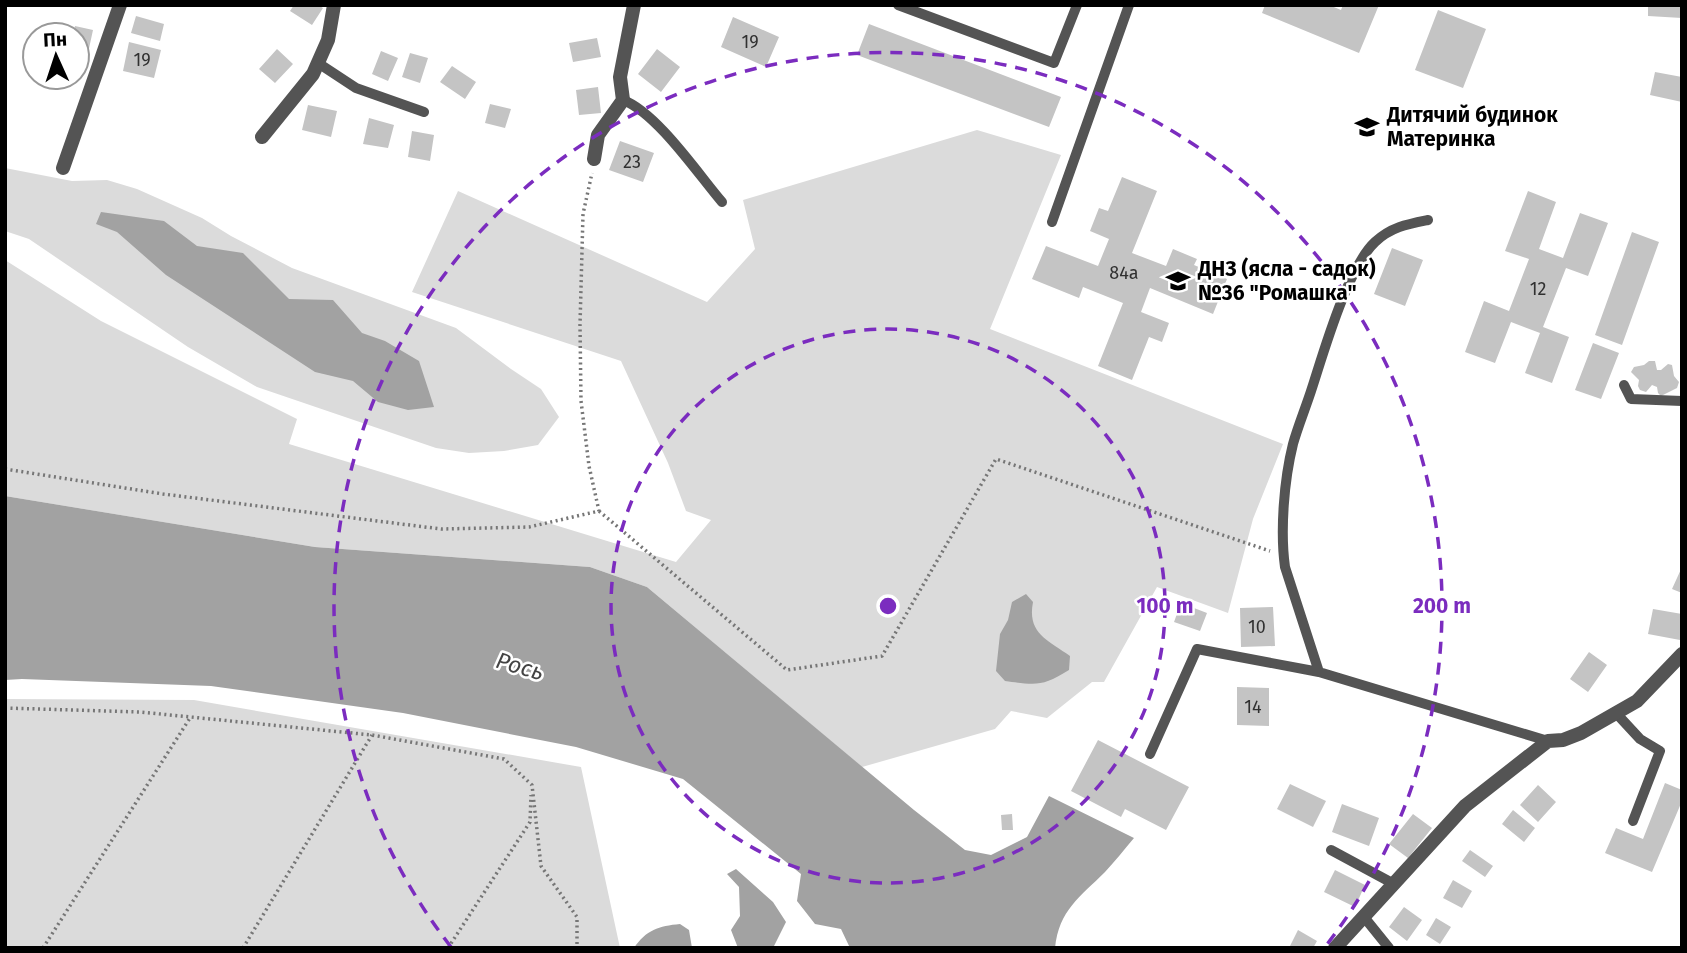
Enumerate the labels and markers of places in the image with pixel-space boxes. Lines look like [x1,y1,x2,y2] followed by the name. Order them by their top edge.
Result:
[1386,102,1558,152] place label: Дитячий будинок Материнка
[1353,113,1381,141] school or university icon: Дитячий будинок Материнка
[1197,256,1376,306] place label: ДНЗ (ясла - садок) №36 "Ромашка"
[1164,267,1192,295] school or university icon: ДНЗ (ясла - садок) №36 "Ромашка"
[876,594,900,618] centre of rings

